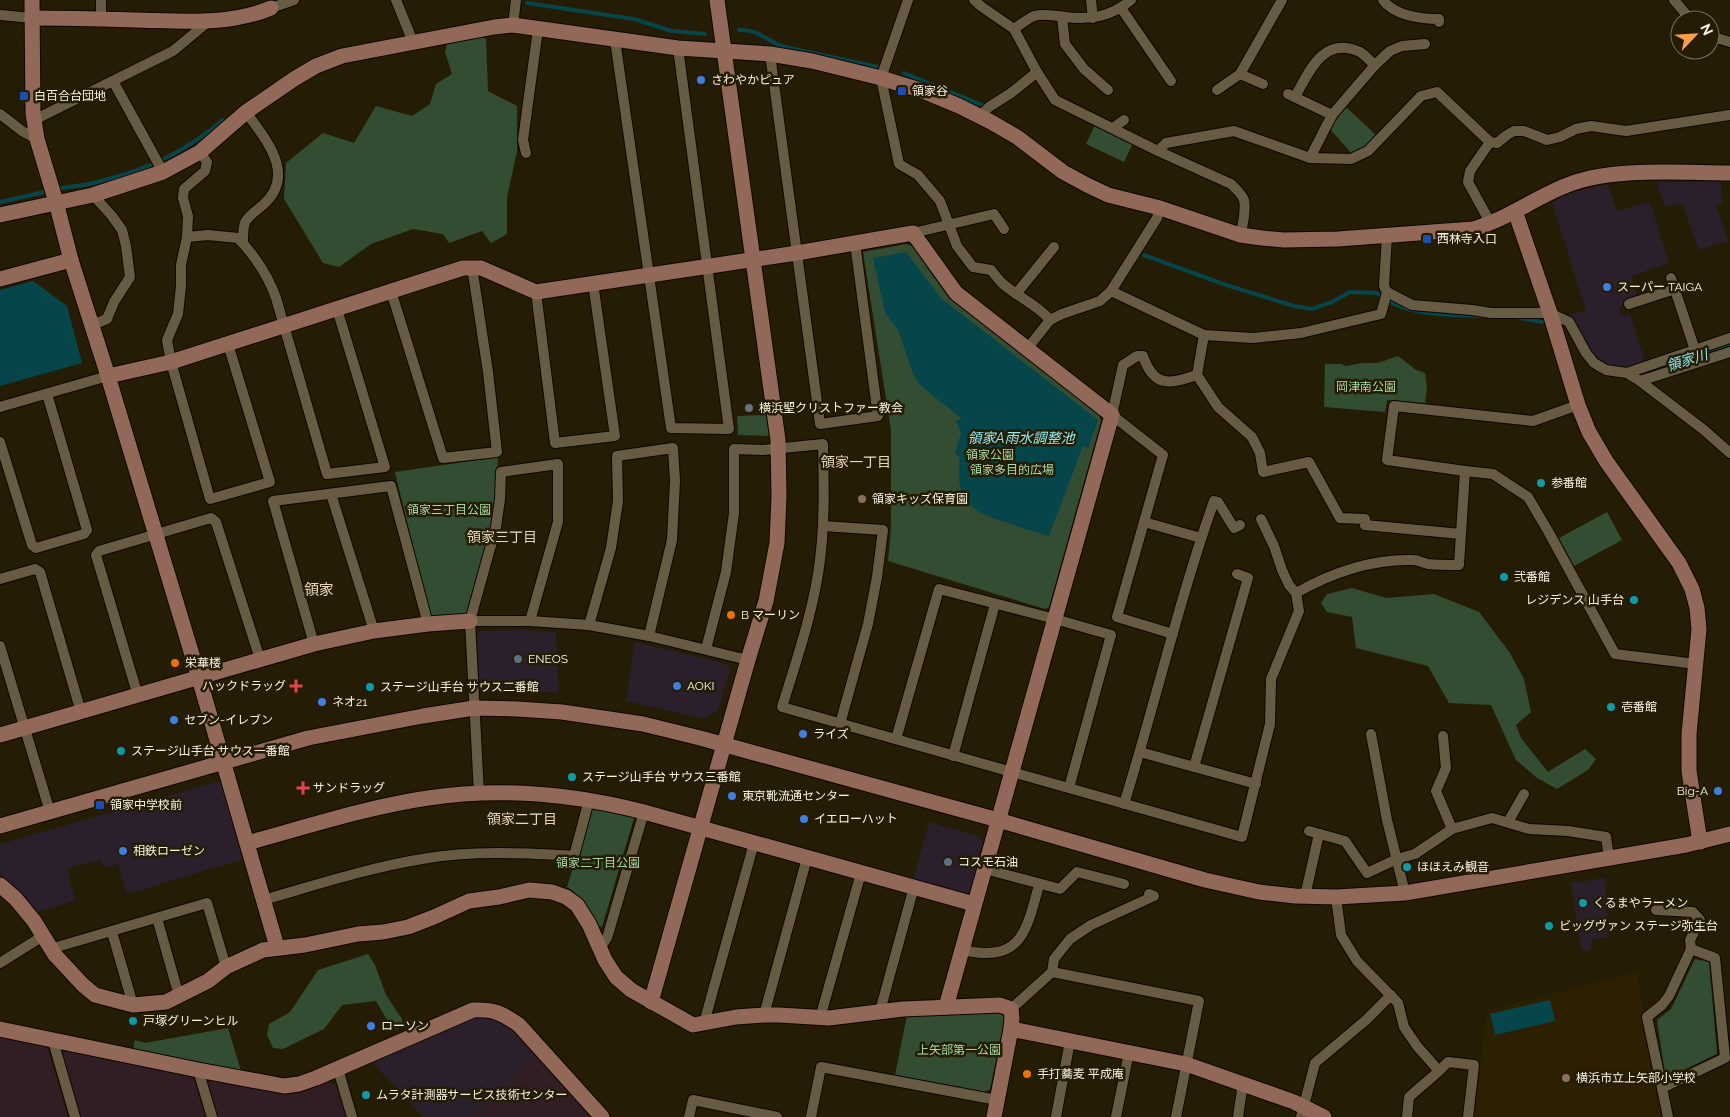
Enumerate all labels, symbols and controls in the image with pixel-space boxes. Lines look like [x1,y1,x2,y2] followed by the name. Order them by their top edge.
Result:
[1670,10,1720,60] north arrow
[1697,21,1716,38] text: N
[711,73,795,87] place label: さわやかピュア
[695,74,707,86] marker: さわやかピュア
[912,84,948,98] place label: 領家谷
[896,85,908,97] marker: 領家谷
[34,89,106,103] place label: 白百合台団地
[18,90,30,102] marker: 白百合台団地
[1437,232,1497,246] place label: 西林寺入口
[1421,233,1433,245] marker: 西林寺入口
[1617,280,1702,294] place label: スーパー TAIGA
[1601,281,1613,293] marker: スーパー TAIGA
[1665,346,1711,374] water label: 領家川
[1336,380,1396,394] park label: 岡津南公園
[759,401,903,415] place label: 横浜聖クリストファー教会
[743,402,755,414] marker: 横浜聖クリストファー教会
[967,430,1077,446] water label: 領家A雨水調整池
[966,448,1014,462] park label: 領家公園
[821,454,891,470] district label: 領家一丁目
[970,463,1054,477] park label: 領家多目的広場
[1551,476,1587,490] place label: 参番館
[1535,477,1547,489] marker: 参番館
[872,492,968,506] place label: 領家キッズ保育園
[856,493,868,505] marker: 領家キッズ保育園
[407,503,491,517] park label: 領家三丁目公園
[467,529,537,545] district label: 領家三丁目
[1514,570,1550,584] place label: 弐番館
[1498,571,1510,583] marker: 弐番館
[304,581,334,599] district label: 領家
[1525,593,1624,607] place label: レジデンス 山手台
[1628,594,1640,606] marker: レジデンス 山手台
[741,608,800,622] place label: B マーリン
[725,609,737,621] marker: B マーリン
[528,652,568,666] place label: ENEOS
[512,653,524,665] marker: ENEOS
[185,656,221,670] place label: 栄華楼
[169,657,181,669] marker: 栄華楼
[202,679,286,693] place label: ハックドラッグ
[687,679,715,693] place label: AOKI
[290,680,302,692] marker: ハックドラッグ
[380,680,539,694] place label: ステージ山手台 サウス二番館
[671,680,683,692] marker: AOKI
[364,681,376,693] marker: ステージ山手台 サウス二番館
[332,695,367,709] place label: ネオ21
[316,696,328,708] marker: ネオ21
[1621,700,1657,714] place label: 壱番館
[1605,701,1617,713] marker: 壱番館
[184,713,273,727] place label: セブン-イレブン
[168,714,180,726] marker: セブン-イレブン
[813,727,849,741] place label: ライズ
[797,728,809,740] marker: ライズ
[131,744,290,758] place label: ステージ山手台 サウス一番館
[115,745,127,757] marker: ステージ山手台 サウス一番館
[582,770,741,784] place label: ステージ山手台 サウス三番館
[566,771,578,783] marker: ステージ山手台 サウス三番館
[313,781,385,795] place label: サンドラッグ
[297,782,309,794] marker: サンドラッグ
[1677,784,1708,798] place label: Big-A
[1712,785,1724,797] marker: Big-A
[742,789,850,803] place label: 東京靴流通センター
[726,790,738,802] marker: 東京靴流通センター
[110,798,182,812] place label: 領家中学校前
[94,799,106,811] marker: 領家中学校前
[487,811,557,827] district label: 領家二丁目
[814,812,898,826] place label: イエローハット
[798,813,810,825] marker: イエローハット
[133,844,205,858] place label: 相鉄ローゼン
[117,845,129,857] marker: 相鉄ローゼン
[958,855,1018,869] place label: コスモ石油
[556,856,640,870] park label: 領家二丁目公園
[942,856,954,868] marker: コスモ石油
[1417,860,1489,874] place label: ほほえみ観音
[1401,861,1413,873] marker: ほほえみ観音
[1593,896,1688,910] place label: くるまやラーメン
[1577,897,1589,909] marker: くるまやラーメン
[1559,919,1718,933] place label: ビッグヴァン ステージ弥生台
[1543,920,1555,932] marker: ビッグヴァン ステージ弥生台
[143,1014,238,1028] place label: 戸塚グリーンヒル
[127,1015,139,1027] marker: 戸塚グリーンヒル
[381,1019,429,1033] place label: ローソン
[365,1020,377,1032] marker: ローソン
[917,1043,1001,1057] park label: 上矢部第一公園
[1037,1067,1124,1081] place label: 手打蕎麦 平成庵
[1021,1068,1033,1080] marker: 手打蕎麦 平成庵
[1576,1071,1696,1085] place label: 横浜市立上矢部小学校
[1560,1072,1572,1084] marker: 横浜市立上矢部小学校
[376,1088,567,1102] place label: ムラタ計測器サービス技術センター
[360,1089,372,1101] marker: ムラタ計測器サービス技術センター

